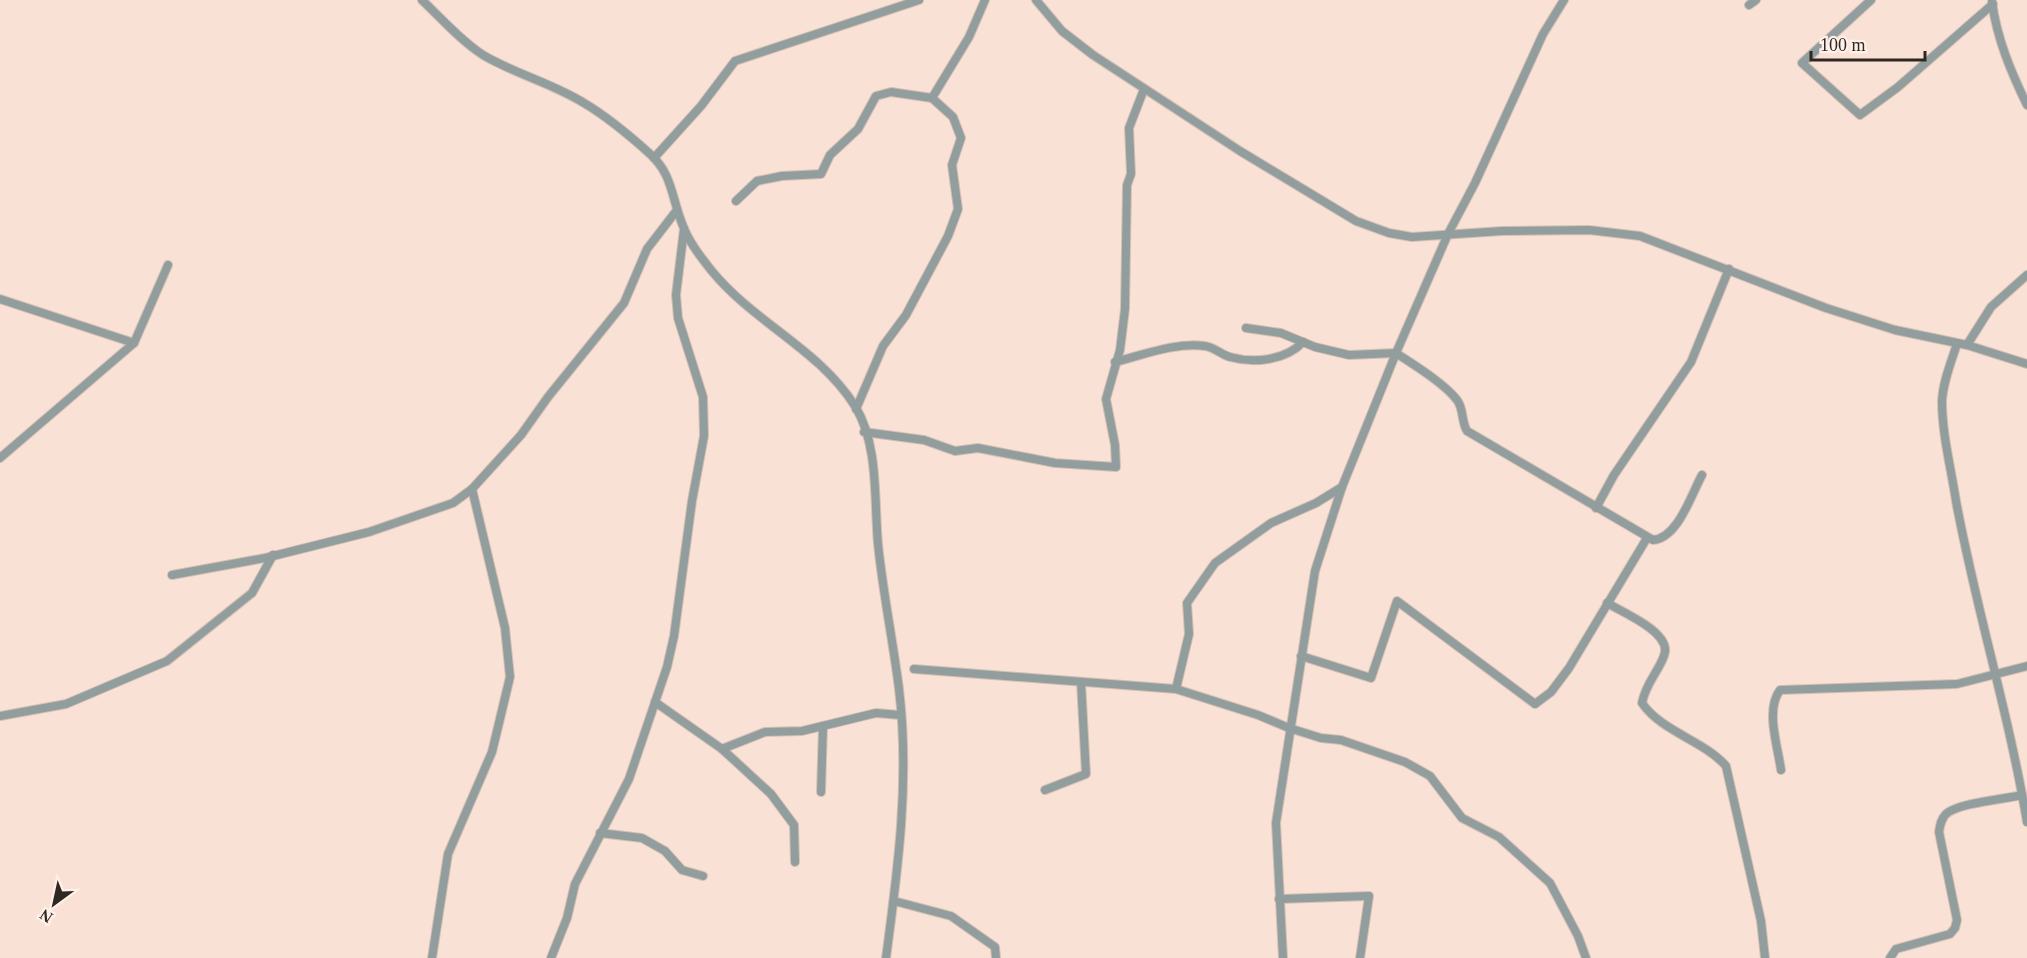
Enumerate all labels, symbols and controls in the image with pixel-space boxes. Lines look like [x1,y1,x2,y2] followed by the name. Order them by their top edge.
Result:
[1811,24,1925,62] scale bar
[1820,35,1866,55] text: 100 m
[24,874,84,934] north arrow
[36,906,56,926] text: N

